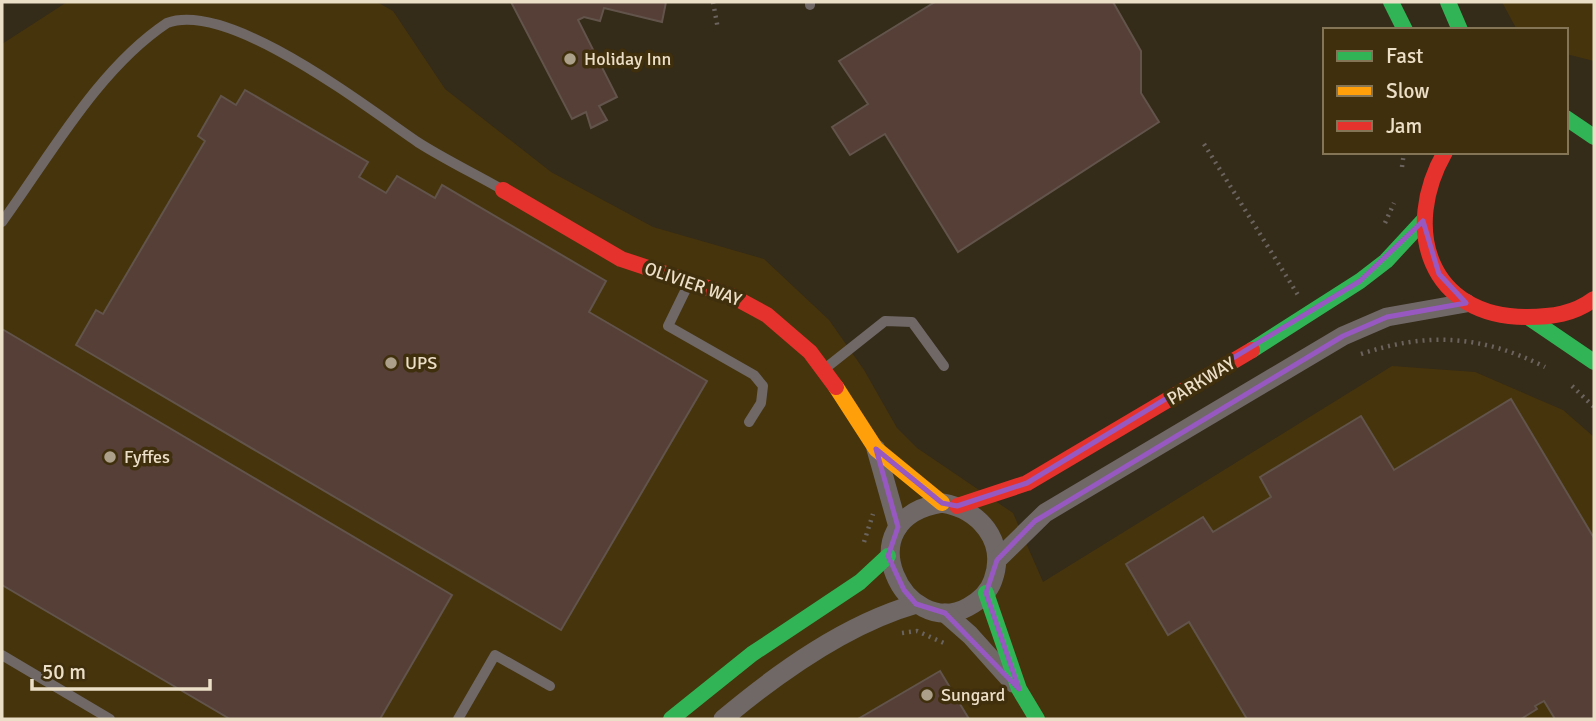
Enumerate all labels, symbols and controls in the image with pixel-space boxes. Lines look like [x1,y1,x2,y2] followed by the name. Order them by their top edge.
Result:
[1323,28,1568,154] legend
[1386,43,1423,69] text: Fast
[584,48,671,70] place label: Holiday Inn
[562,51,578,67] marker: Holiday Inn
[1386,78,1430,104] text: Slow
[1386,113,1422,139] text: Jam
[642,257,744,311] street label: OLIVIER WAY
[405,352,437,374] place label: UPS
[1163,352,1239,410] street label: PARKWAY
[383,355,399,371] marker: UPS
[124,446,170,468] place label: Fyffes
[102,449,118,465] marker: Fyffes
[32,648,210,692] scale bar
[42,659,86,685] text: 50 m
[941,684,1005,706] place label: Sungard
[919,687,935,703] marker: Sungard

